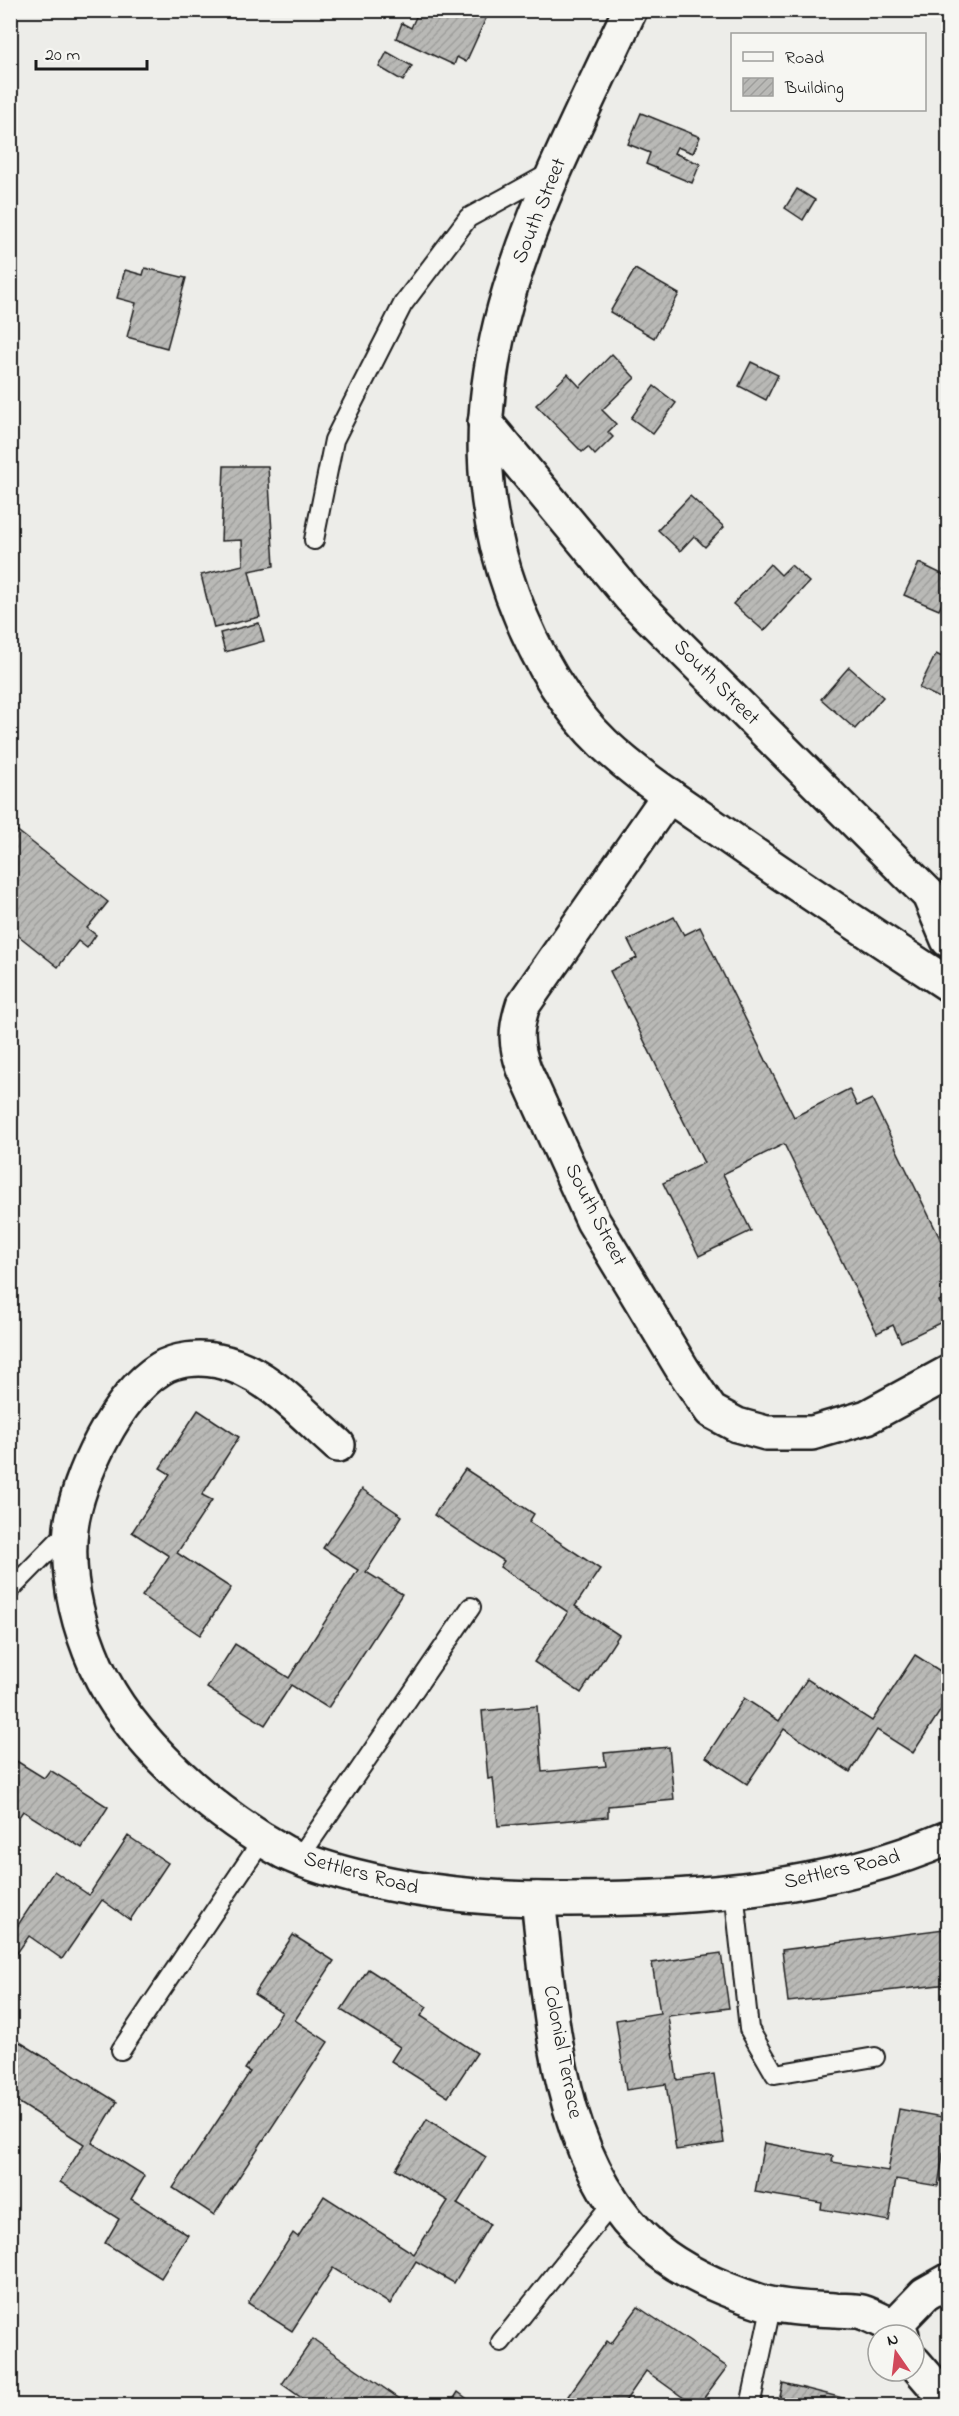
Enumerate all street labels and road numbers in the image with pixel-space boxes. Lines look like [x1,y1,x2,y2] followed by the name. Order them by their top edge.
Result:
[505,154,575,268] street label: South Street
[666,633,766,733] street label: South Street
[556,1158,634,1272] street label: South Street
[781,1842,903,1898] street label: Settlers Road
[300,1844,422,1904] street label: Settlers Road
[534,1983,590,2122] street label: Colonial Terrace

